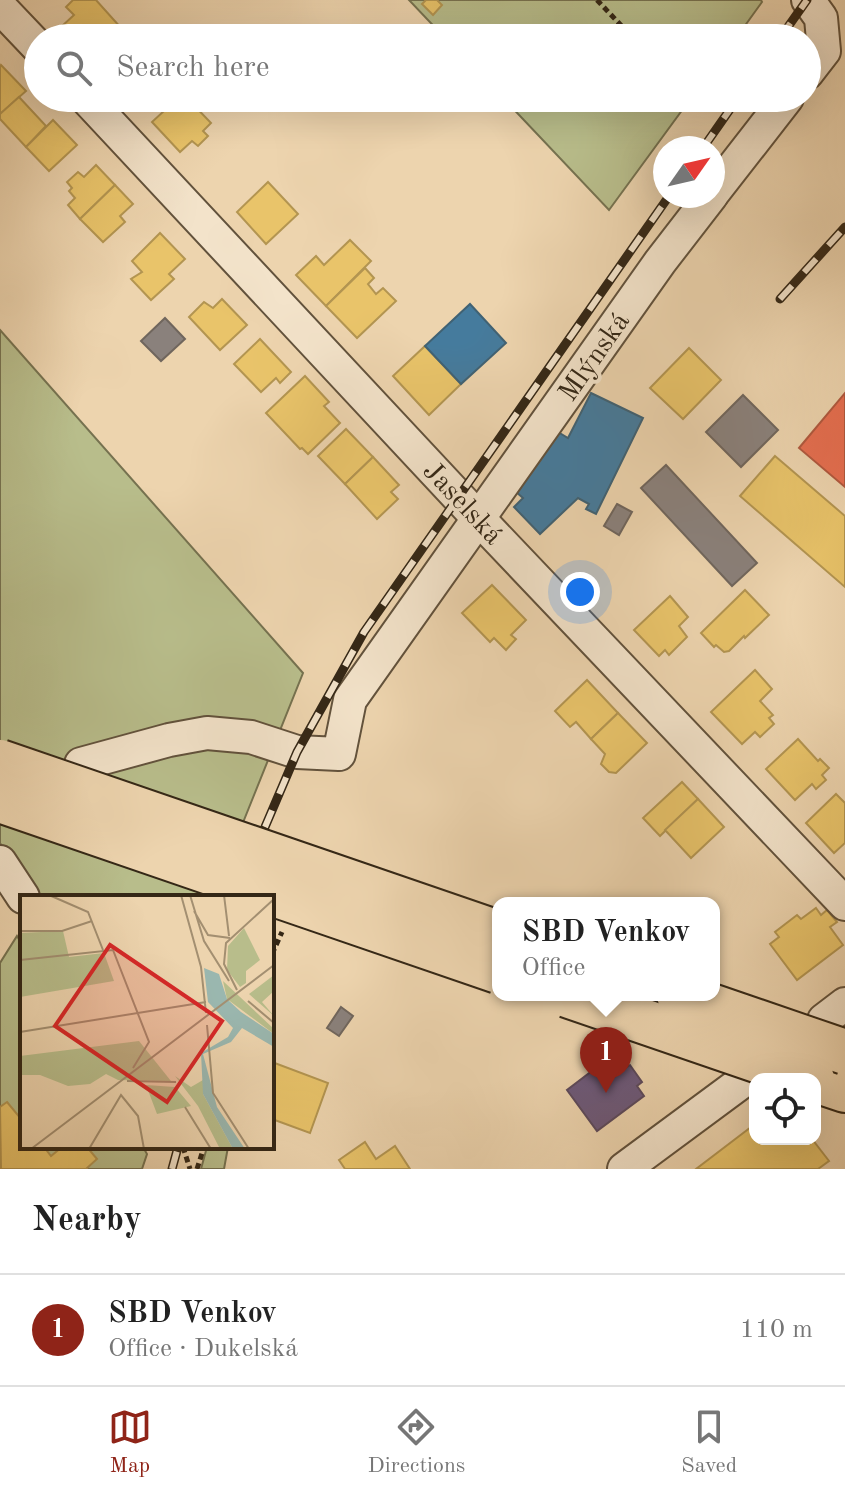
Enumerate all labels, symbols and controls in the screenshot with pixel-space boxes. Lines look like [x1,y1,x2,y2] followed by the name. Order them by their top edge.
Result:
[24,24,821,112] search box
[52,46,96,90] icon: search
[116,53,270,83] text: Search here
[653,136,725,208] north arrow
[555,308,636,407] street label: Mlýnská
[417,457,507,551] street label: Jaselská
[560,572,600,612] your location
[20,895,274,1149] inset map
[492,897,720,1001] popup
[522,918,690,948] text: SBD Venkov
[522,955,585,981] text: Office
[580,1027,632,1093] pin: 1
[749,1073,821,1145] map controls
[749,1073,821,1145] button: locate
[32,1204,142,1238] text: Nearby
[108,1299,277,1329] text: SBD Venkov
[50,1317,66,1343] text: 1
[740,1317,813,1343] text: 110 m
[108,1336,298,1362] text: Office · Dukelská
[108,1405,152,1480] tab: Map
[368,1405,465,1480] tab: Directions
[681,1405,737,1480] tab: Saved

